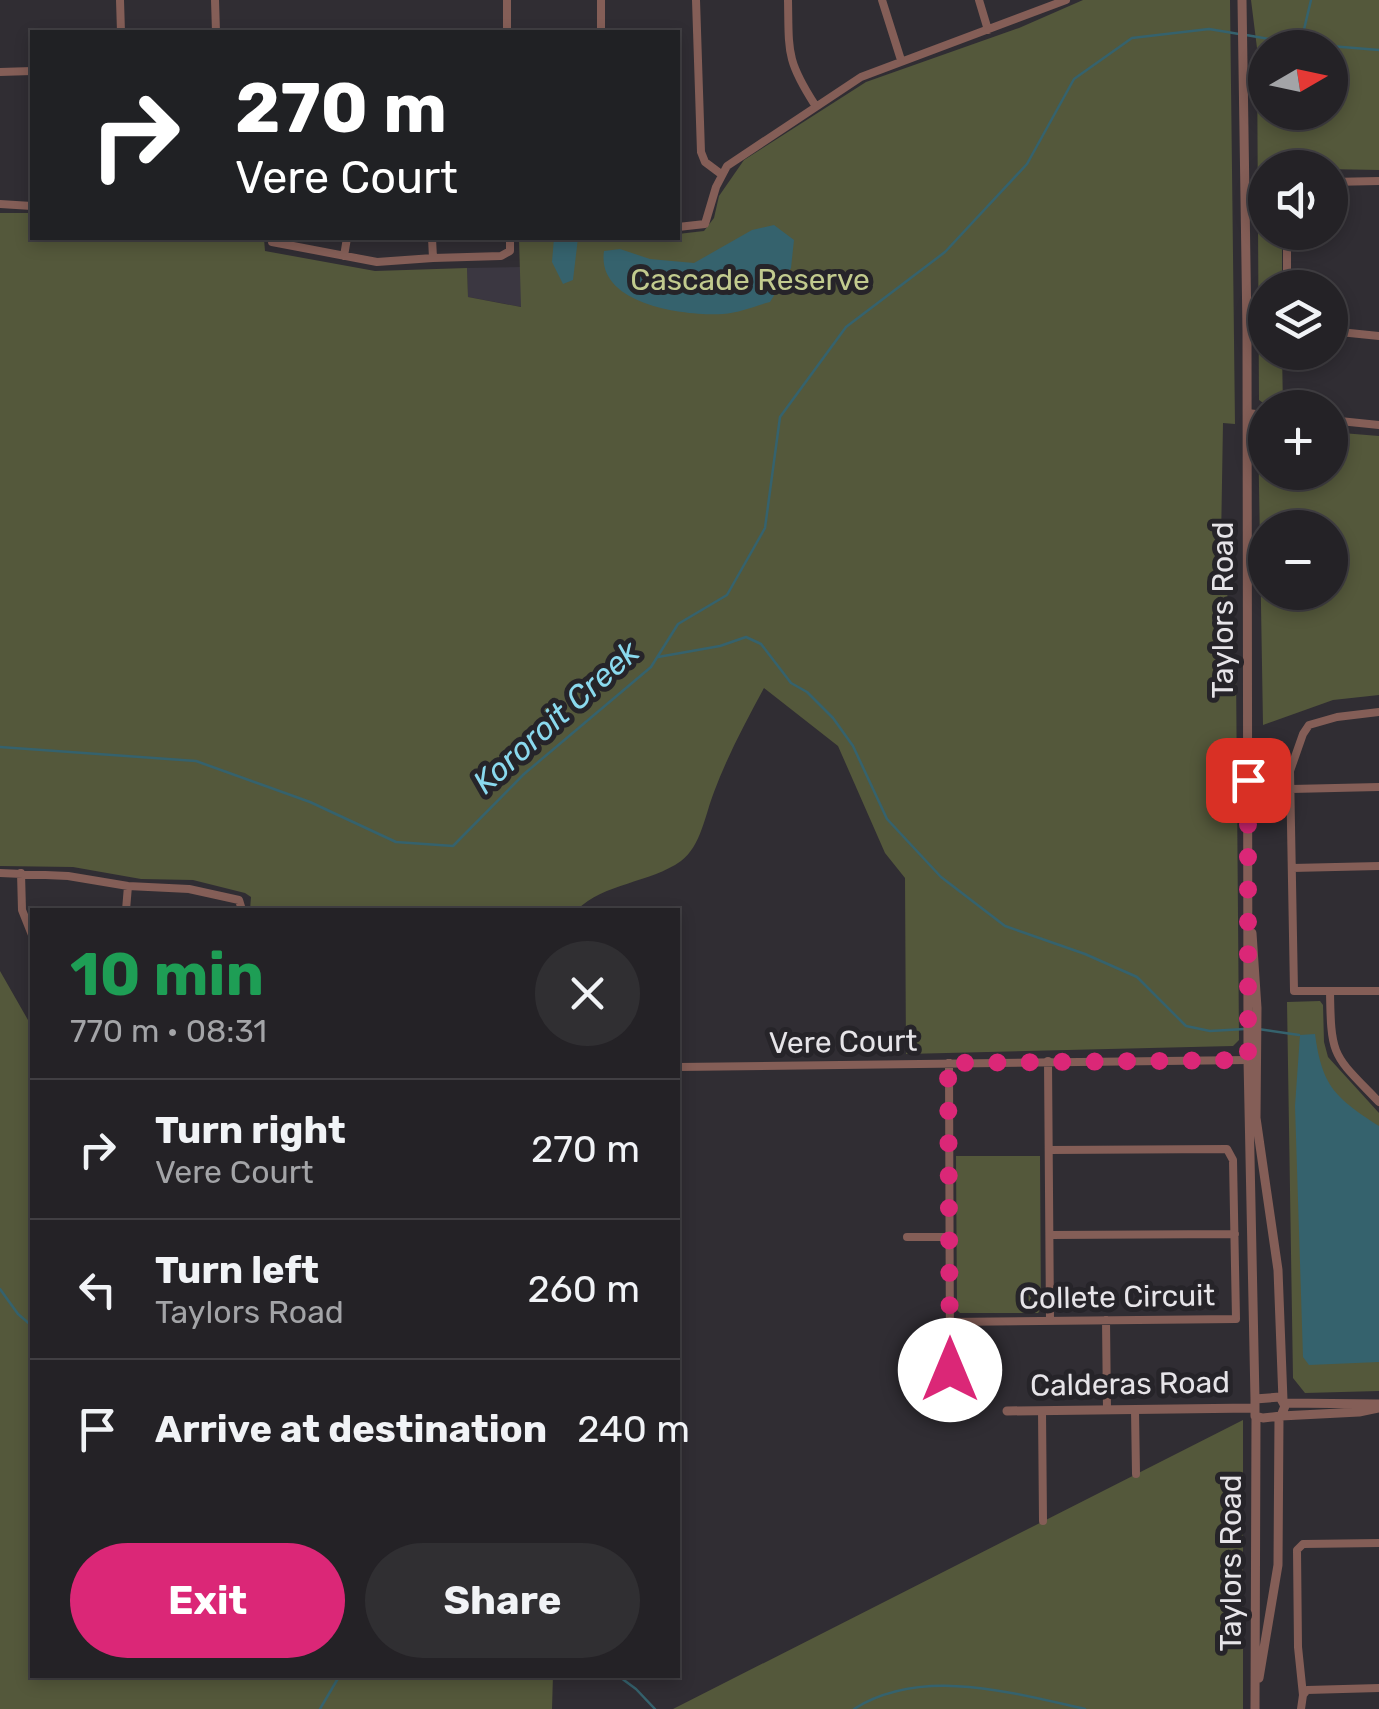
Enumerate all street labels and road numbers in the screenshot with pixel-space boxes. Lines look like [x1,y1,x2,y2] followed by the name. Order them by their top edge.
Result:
[1205,521,1241,699] street label: Taylors Road
[768,1023,918,1061] street label: Vere Court
[1019,1277,1216,1317] street label: Collete Circuit
[1030,1364,1230,1404] street label: Calderas Road
[1213,1474,1249,1652] street label: Taylors Road

